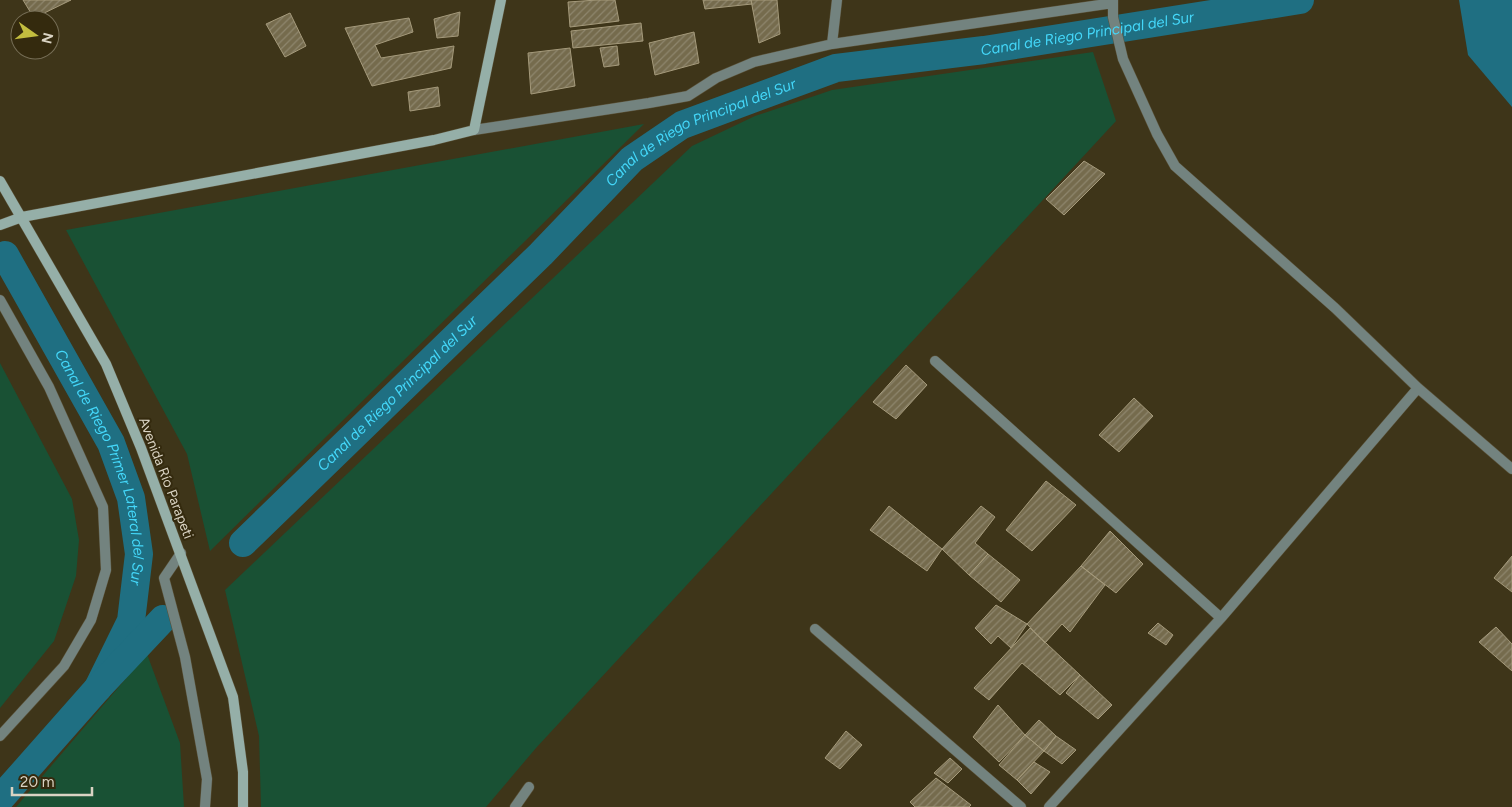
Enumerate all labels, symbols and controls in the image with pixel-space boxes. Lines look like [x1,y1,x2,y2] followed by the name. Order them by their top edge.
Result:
[979,8,1196,59] water label: Canal de Riego Principal del Sur
[10,10,60,60] north arrow
[38,31,57,45] text: N
[602,74,799,190] water label: Canal de Riego Principal del Sur
[314,311,482,475] water label: Canal de Riego Principal del Sur
[51,346,148,587] water label: Canal de Riego Primer Lateral del Sur
[135,415,197,541] street label: Avenida Río Parapeti
[12,764,92,796] scale bar
[20,773,54,791] text: 20 m

